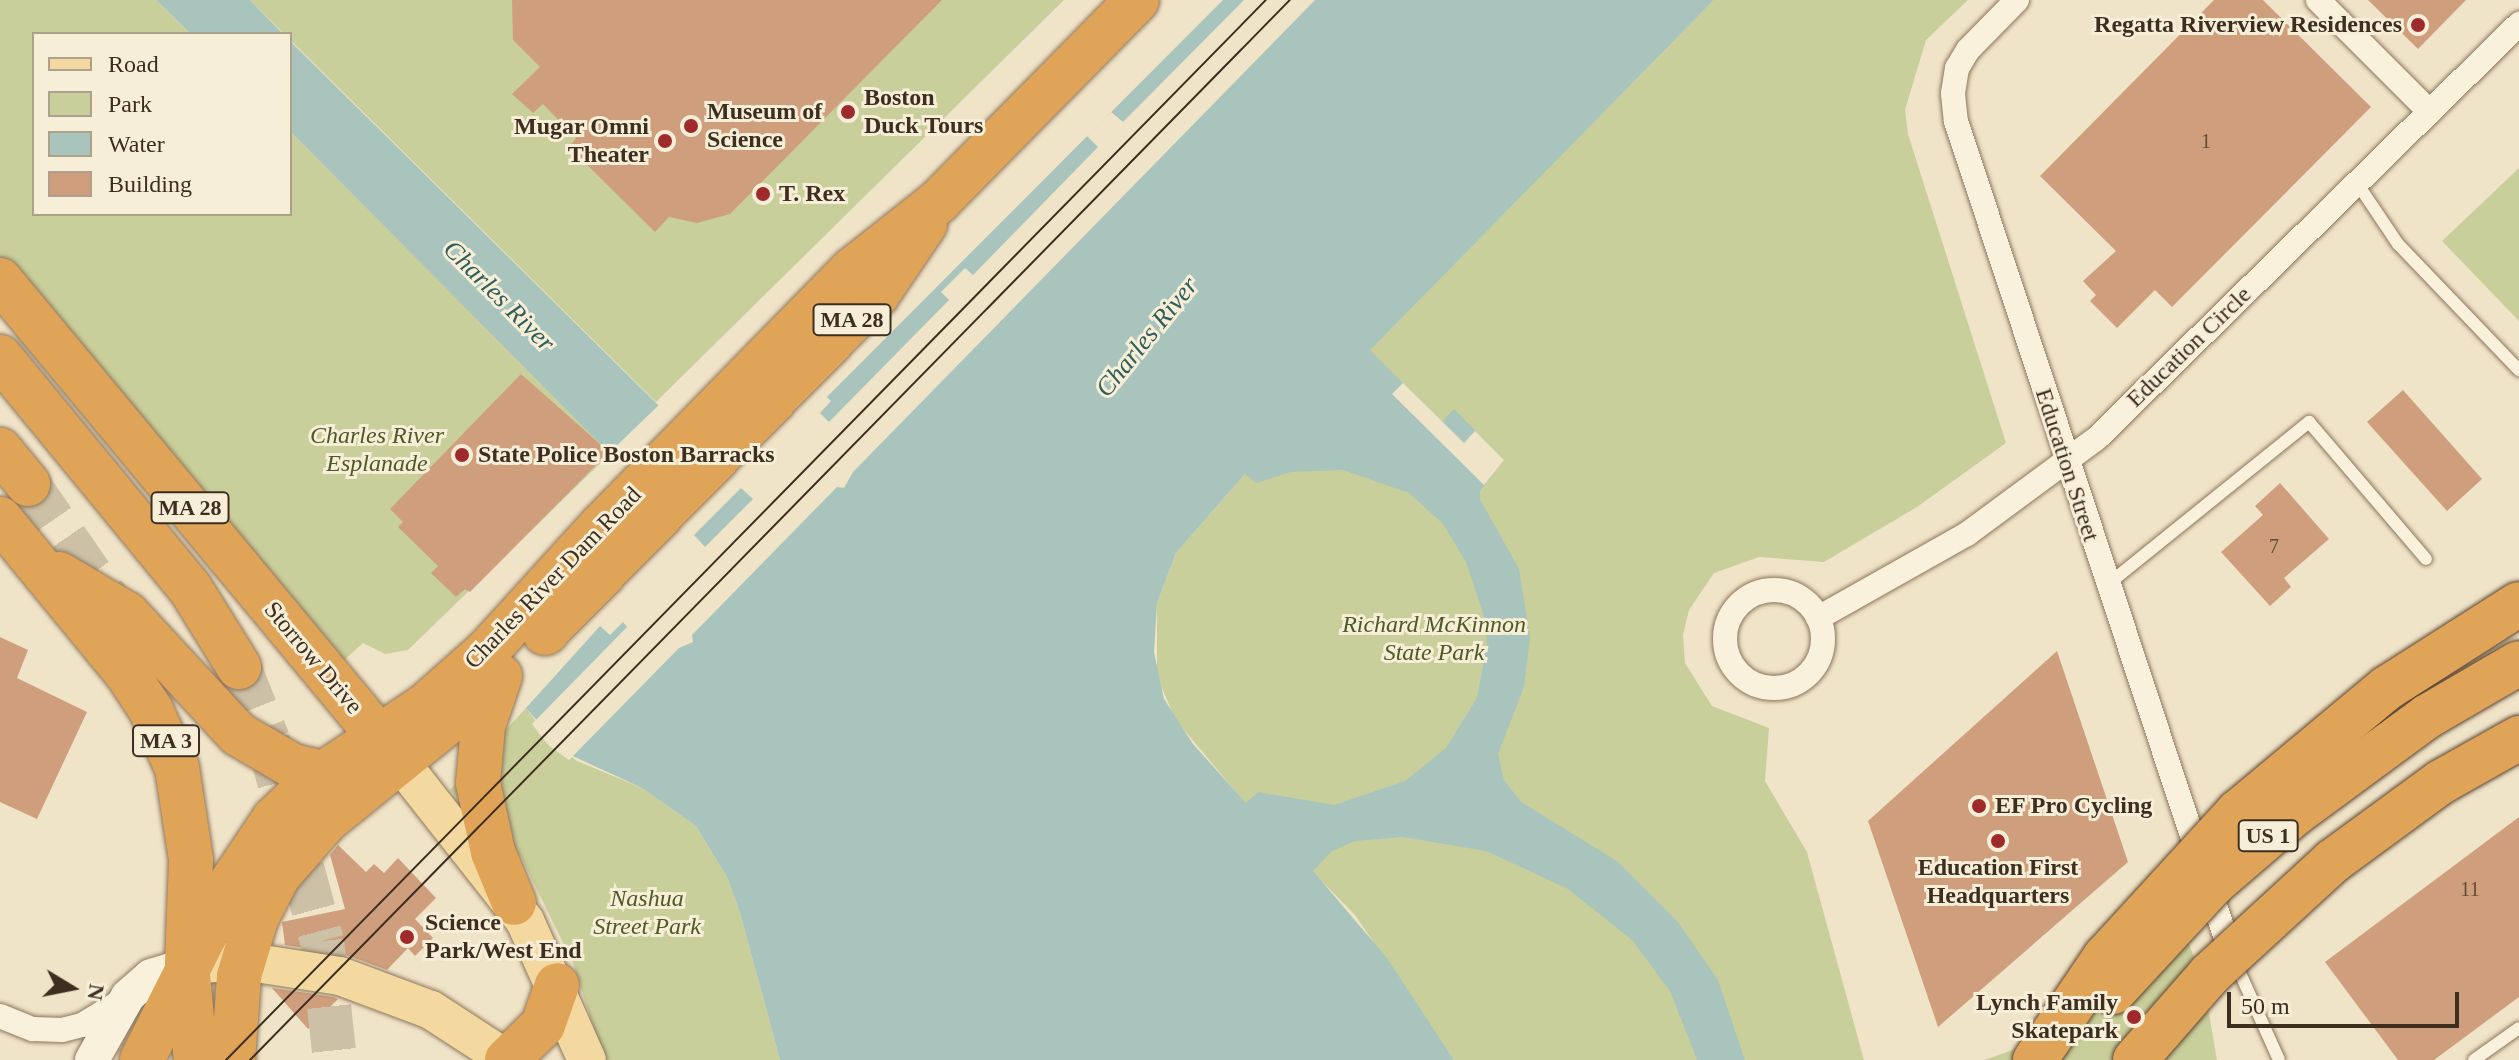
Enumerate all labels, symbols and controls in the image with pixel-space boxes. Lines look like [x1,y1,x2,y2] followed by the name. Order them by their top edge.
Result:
[2094,11,2402,39] place label: Regatta Riverview Residences
[2409,16,2427,34] marker: Regatta Riverview Residences
[32,32,292,216] legend
[108,51,159,77] text: Road
[864,84,984,140] place label: Boston Duck Tours
[108,91,152,117] text: Park
[707,98,822,154] place label: Museum of Science
[839,103,857,121] marker: Boston Duck Tours
[514,113,649,169] place label: Mugar Omni Theater
[682,117,700,135] marker: Museum of Science
[2201,129,2211,153] house number: 1
[108,131,165,157] text: Water
[656,132,674,150] marker: Mugar Omni Theater
[108,171,192,197] text: Building
[779,180,845,208] place label: T. Rex
[754,185,772,203] marker: T. Rex
[437,234,561,358] water label: Charles River
[1089,271,1205,403] water label: Charles River
[2121,280,2257,414] street label: Education Circle
[810,302,894,338] road number: MA 28
[2029,385,2105,545] street label: Education Street
[310,422,444,478] park label: Charles River Esplanade
[478,441,775,469] place label: State Police Boston Barracks
[453,446,471,464] marker: State Police Boston Barracks
[459,481,647,675] street label: Charles River Dam Road
[148,490,232,526] road number: MA 28
[2269,534,2279,558] house number: 7
[258,596,368,720] street label: Storrow Drive
[1342,611,1526,667] park label: Richard McKinnon State Park
[130,723,202,759] road number: MA 3
[1995,792,2153,820] place label: EF Pro Cycling
[1970,797,1988,815] marker: EF Pro Cycling
[2236,818,2300,854] road number: US 1
[1989,832,2007,850] marker: Education First Headquarters
[1918,854,2078,910] place label: Education First Headquarters
[2460,877,2480,901] house number: 11
[593,885,701,941] park label: Nashua Street Park
[425,909,582,965] place label: Science Park/West End
[396,926,418,948] marker: Science Park/West End
[32,948,112,1028] north arrow
[2231,976,2463,1026] scale bar
[82,982,110,1002] text: N
[1976,989,2118,1045] place label: Lynch Family Skatepark
[2241,993,2290,1019] text: 50 m
[2125,1008,2143,1026] marker: Lynch Family Skatepark

